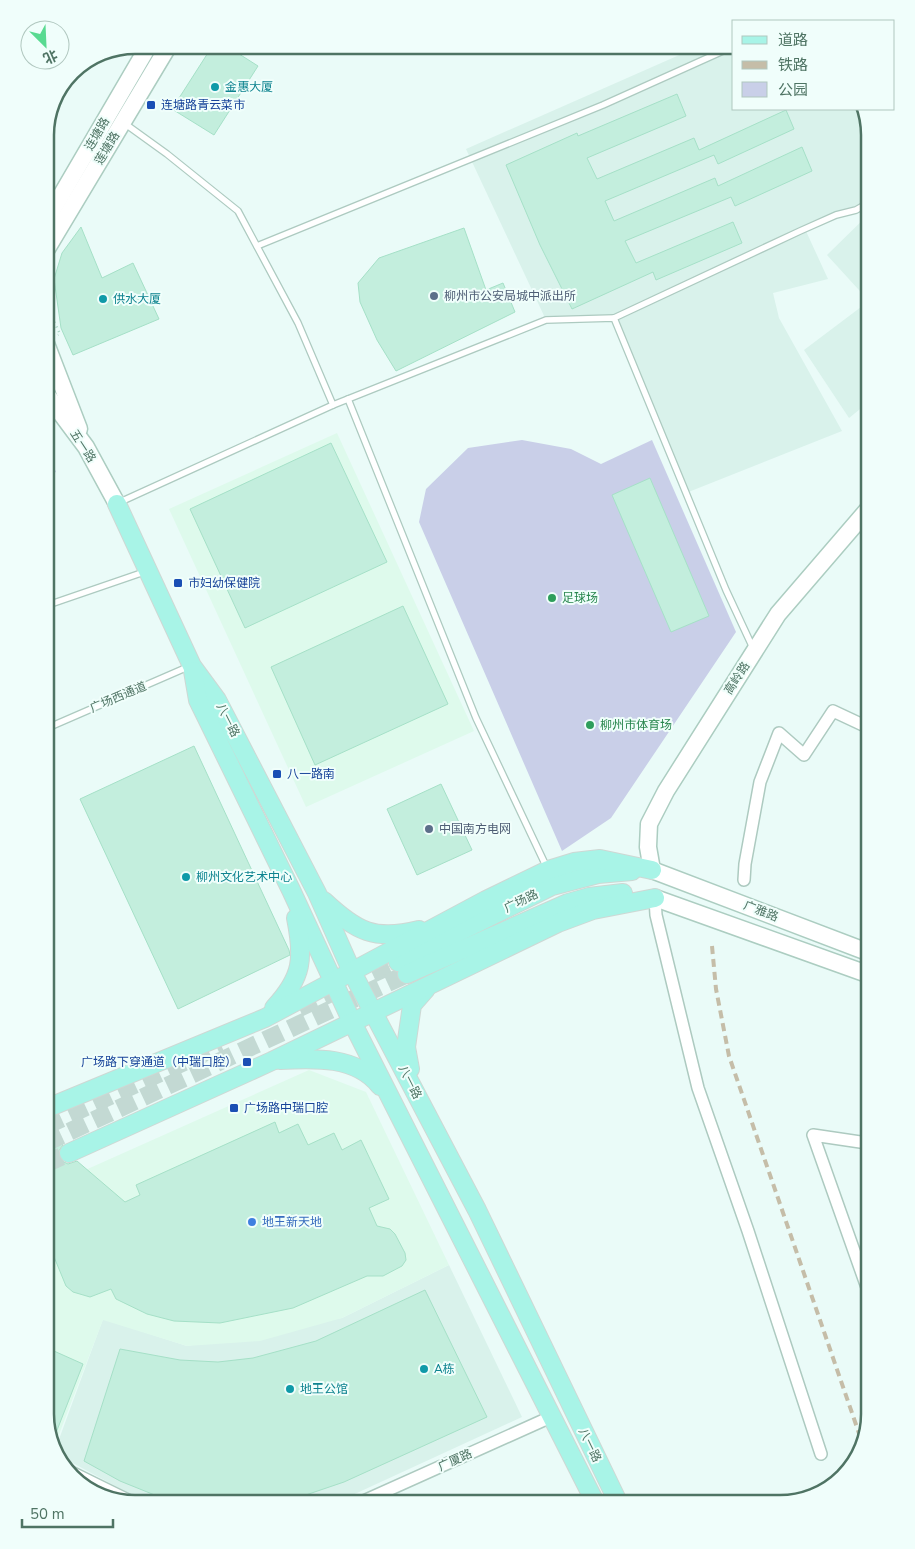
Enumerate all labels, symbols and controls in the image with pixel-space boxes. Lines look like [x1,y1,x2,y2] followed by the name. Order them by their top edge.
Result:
[20,20,70,70] north arrow
[732,20,895,110] legend
[778,30,808,50] text: 道路
[40,45,60,68] text: 北
[778,55,808,75] text: 铁路
[225,79,273,95] place label: 金惠大厦
[778,80,808,100] text: 公园
[209,81,221,93] marker: 金惠大厦
[161,97,245,113] place label: 连塘路青云菜市
[145,99,157,111] marker: 连塘路青云菜市
[81,114,113,154] street label: 连塘路
[91,128,123,168] street label: 莲塘路
[444,288,576,304] place label: 柳州市公安局城中派出所
[428,290,440,302] marker: 柳州市公安局城中派出所
[113,291,161,307] place label: 供水大厦
[97,293,109,305] marker: 供水大厦
[66,427,100,465] street label: 五一路
[188,575,260,591] place label: 市妇幼保健院
[172,577,184,589] marker: 市妇幼保健院
[562,590,598,606] place label: 足球场
[546,592,558,604] marker: 足球场
[720,659,754,697] street label: 高岭路
[87,678,149,716] street label: 广场西通道
[213,700,243,740] street label: 八一路
[600,717,672,733] place label: 柳州市体育场
[584,719,596,731] marker: 柳州市体育场
[287,766,335,782] place label: 八一路南
[271,768,283,780] marker: 八一路南
[439,821,511,837] place label: 中国南方电网
[423,823,435,835] marker: 中国南方电网
[196,869,292,885] place label: 柳州文化艺术中心
[180,871,192,883] marker: 柳州文化艺术中心
[501,886,541,916] street label: 广场路
[741,897,781,925] street label: 广雅路
[81,1054,237,1070] place label: 广场路下穿通道（中瑞口腔）
[241,1056,253,1068] marker: 广场路下穿通道（中瑞口腔）
[395,1062,425,1102] street label: 八一路
[244,1100,328,1116] place label: 广场路中瑞口腔
[228,1102,240,1114] marker: 广场路中瑞口腔
[262,1214,322,1230] place label: 地王新天地
[246,1216,258,1228] marker: 地王新天地
[434,1361,455,1377] place label: A栋
[418,1363,430,1375] marker: A栋
[300,1381,348,1397] place label: 地王公馆
[284,1383,296,1395] marker: 地王公馆
[575,1425,605,1465] street label: 八一路
[435,1445,475,1475] street label: 广厦路
[22,1496,114,1528] scale bar
[30,1504,65,1524] text: 50 m

